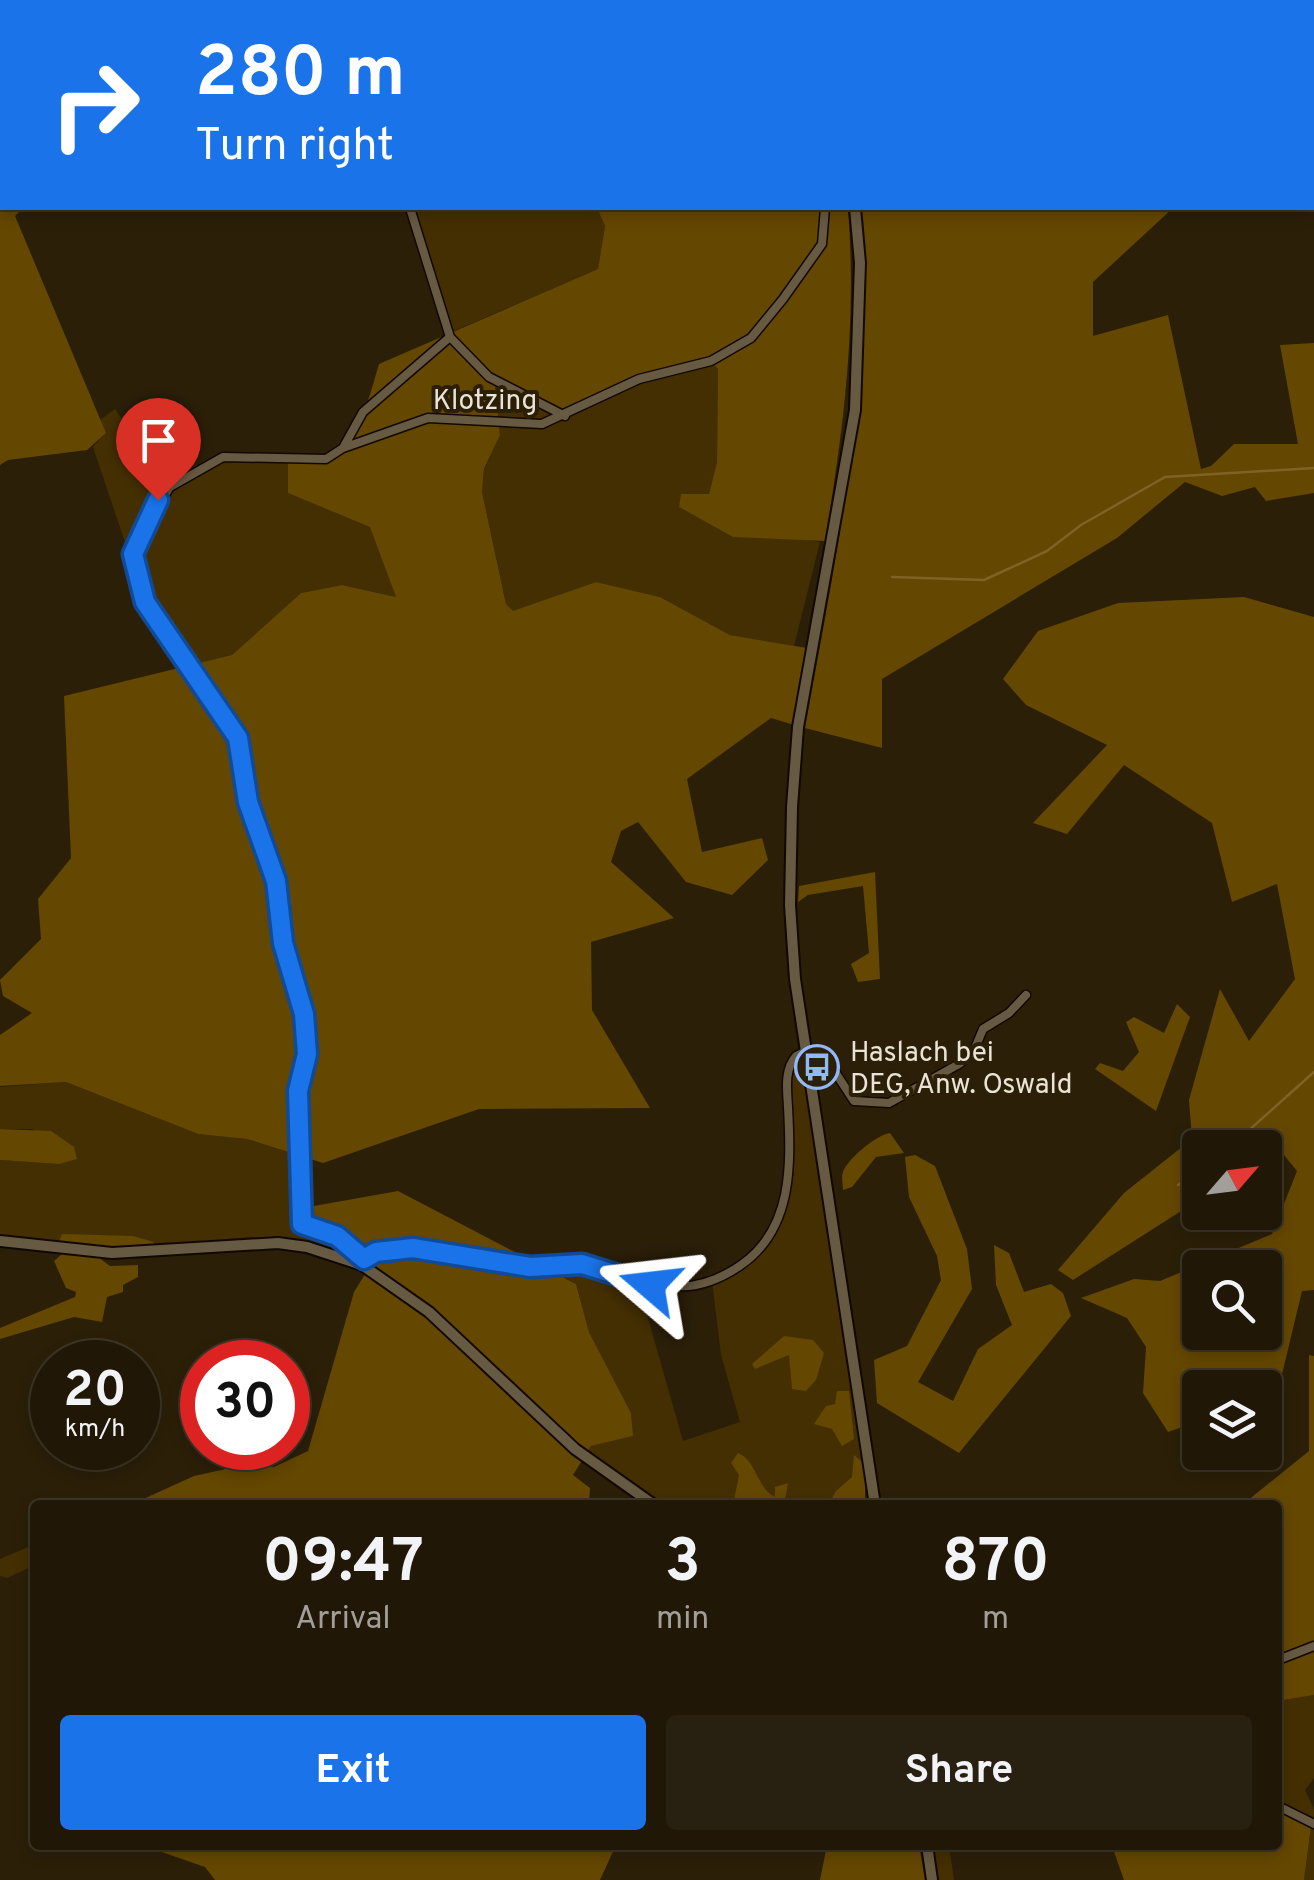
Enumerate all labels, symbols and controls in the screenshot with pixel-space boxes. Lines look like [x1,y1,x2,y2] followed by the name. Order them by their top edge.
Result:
[195,32,406,121] text: 280 m
[30,40,160,170] icon: right
[195,119,394,176] text: Turn right
[433,384,537,420] street label: Klotzing
[116,398,201,501] pin
[131,413,186,468] icon: arrive
[850,1036,1073,1104] place label: Haslach bei DEG, Anw. Oswald
[794,1044,840,1090] bus stop icon: Haslach bei DEG, Anw. Oswald
[1182,1130,1282,1230] north arrow
[1182,1130,1282,1470] map controls
[598,1233,702,1337] position arrow
[1182,1250,1282,1350] button: search
[180,1340,310,1470] speed limit sign: 30
[63,1361,127,1424] text: 20
[1182,1370,1282,1470] button: layers
[65,1414,125,1446] text: km/h
[262,1527,424,1603] text: 09:47
[665,1527,701,1603] text: 3
[942,1527,1050,1603] text: 870
[295,1600,391,1640] text: Arrival
[656,1600,709,1640] text: min
[982,1600,1009,1640] text: m
[60,1715,646,1830] button: Exit
[666,1715,1252,1830] button: Share

